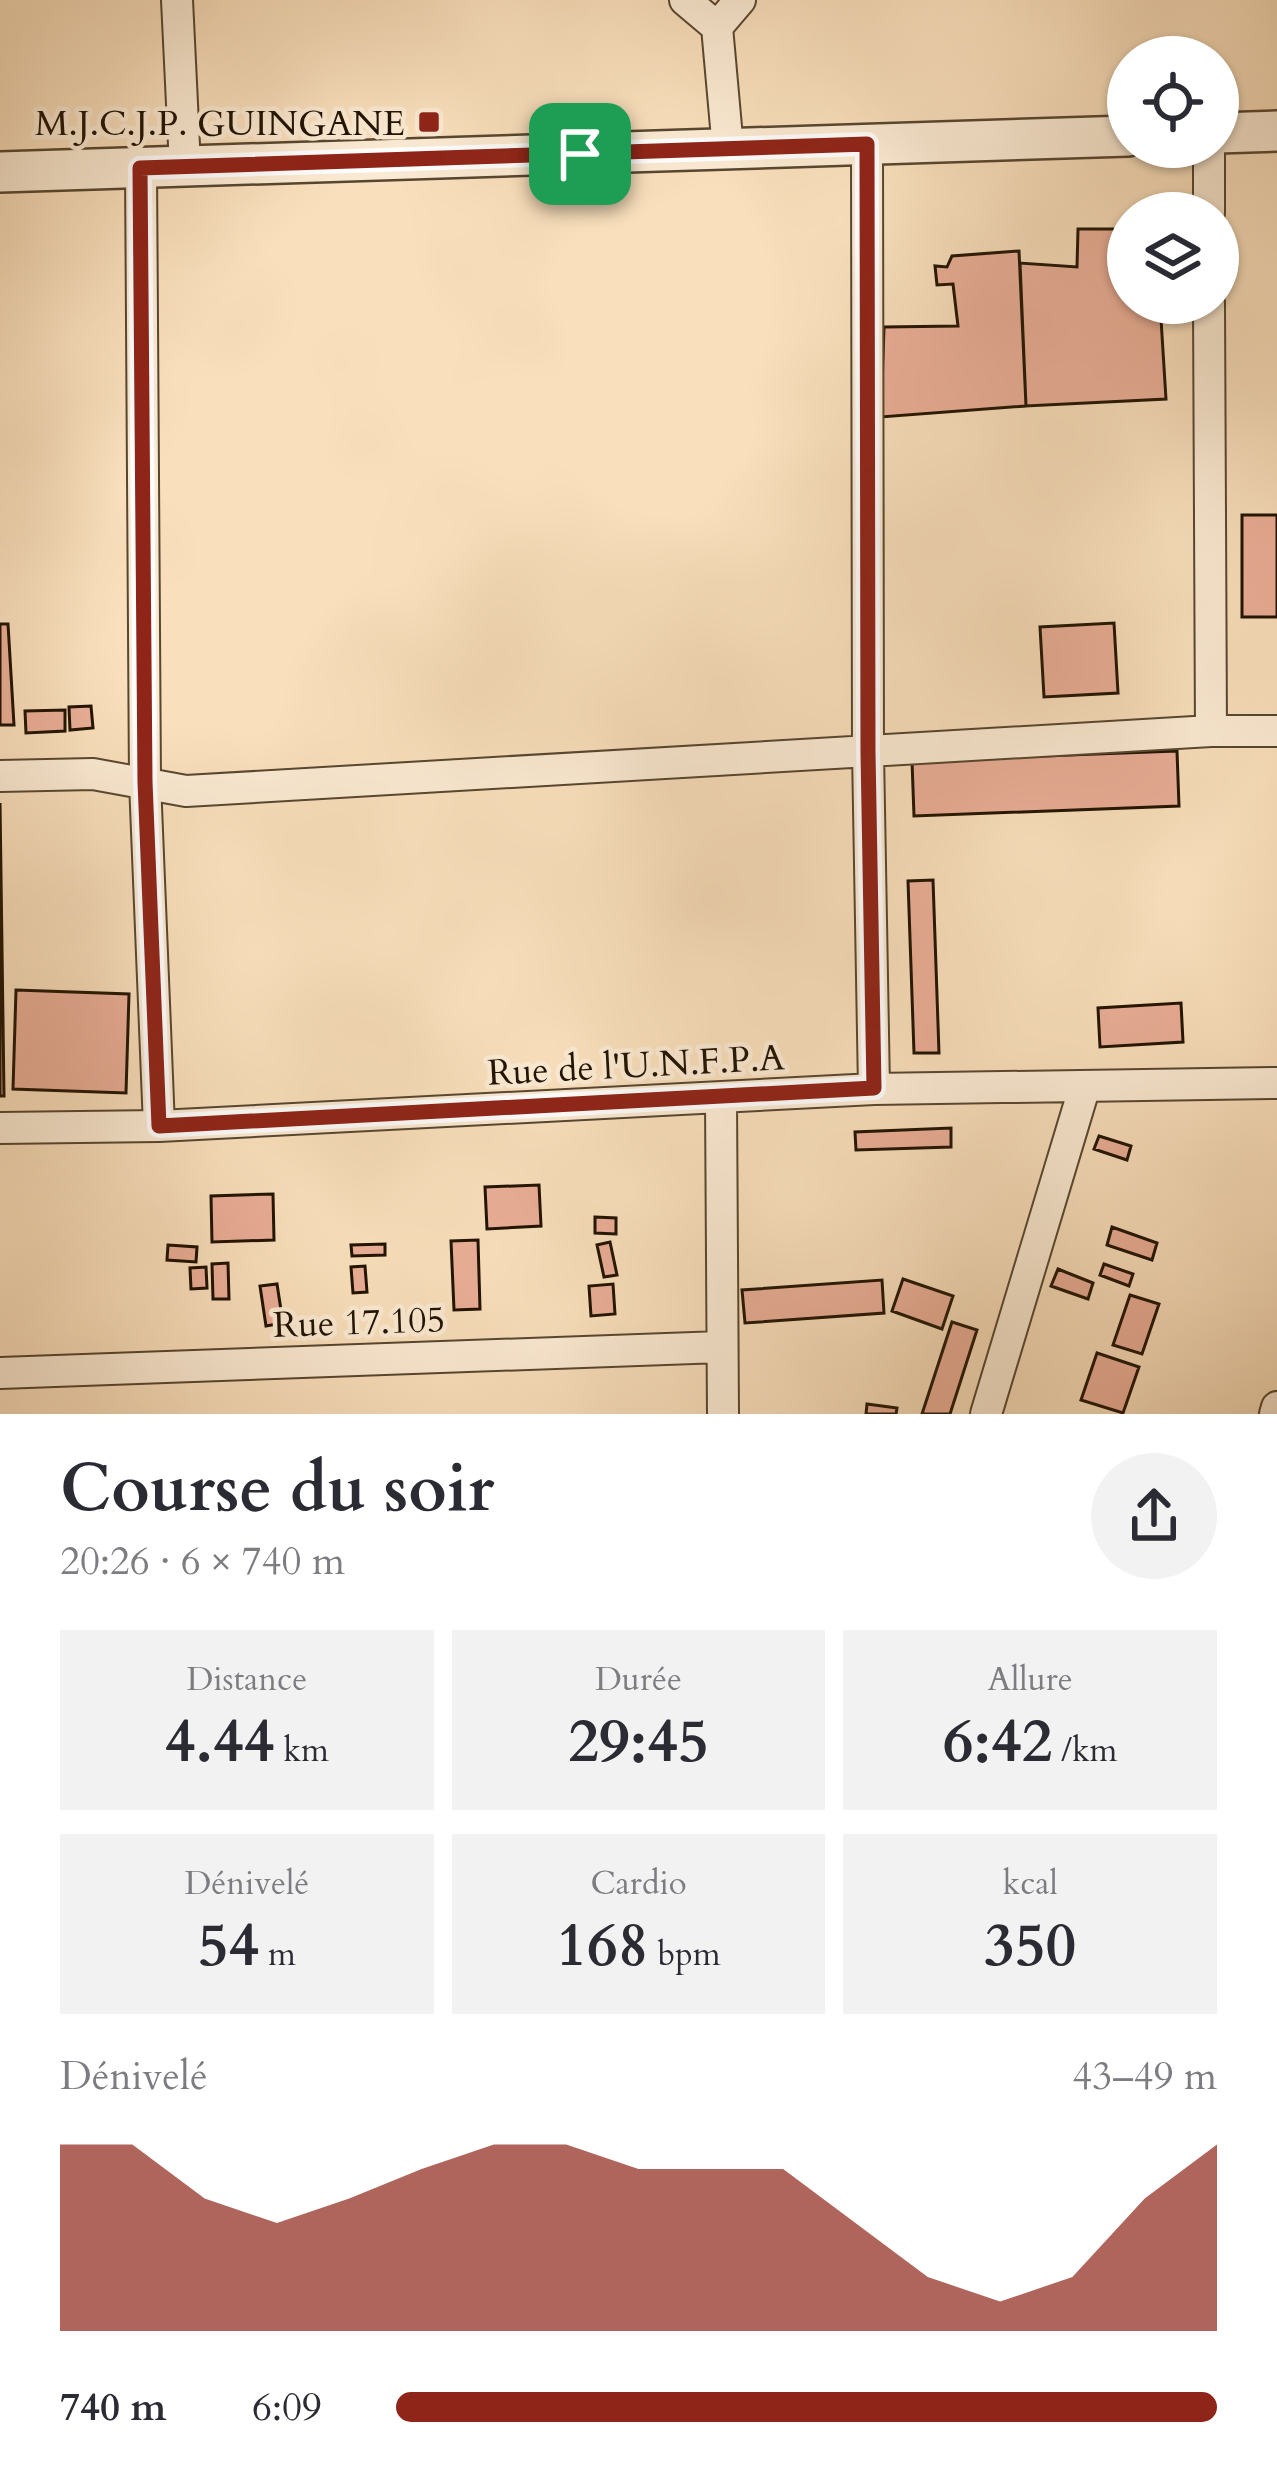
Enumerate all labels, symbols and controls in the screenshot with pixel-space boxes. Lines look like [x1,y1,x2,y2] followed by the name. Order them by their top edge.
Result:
[1107,36,1239,324] map controls
[1107,36,1239,168] button: locate
[35,99,405,148] place label: M.J.C.J.P. GUINGANE
[529,103,631,205] pin
[416,109,442,135] marker: M.J.C.J.P. GUINGANE
[547,121,613,187] icon: arrive
[1107,192,1239,324] button: layers
[486,1033,786,1098] street label: Rue de l'U.N.F.P.A
[272,1295,446,1350] street label: Rue 17.105
[60,1445,494,1534] text: Course du soir
[1091,1453,1217,1579] button: share
[60,1535,345,1588] text: 20:26 · 6 × 740 m
[187,1657,307,1702] text: Distance
[595,1657,682,1702] text: Durée
[987,1657,1073,1702] text: Allure
[165,1702,274,1783] text: 4.44
[568,1702,709,1783] text: 29:45
[943,1702,1052,1783] text: 6:42
[274,1728,329,1773] text: km
[1052,1728,1118,1773] text: /km
[184,1861,309,1906] text: Dénivelé
[590,1861,687,1906] text: Cardio
[1002,1861,1058,1906] text: kcal
[198,1906,259,1987] text: 54
[556,1906,649,1987] text: 168
[984,1906,1076,1987] text: 350
[259,1932,296,1977] text: m
[649,1932,721,1977] text: bpm
[60,2050,208,2103] text: Dénivelé
[1072,2050,1217,2103] text: 43–49 m
[60,2381,166,2434] text: 740 m
[252,2381,322,2434] text: 6:09

